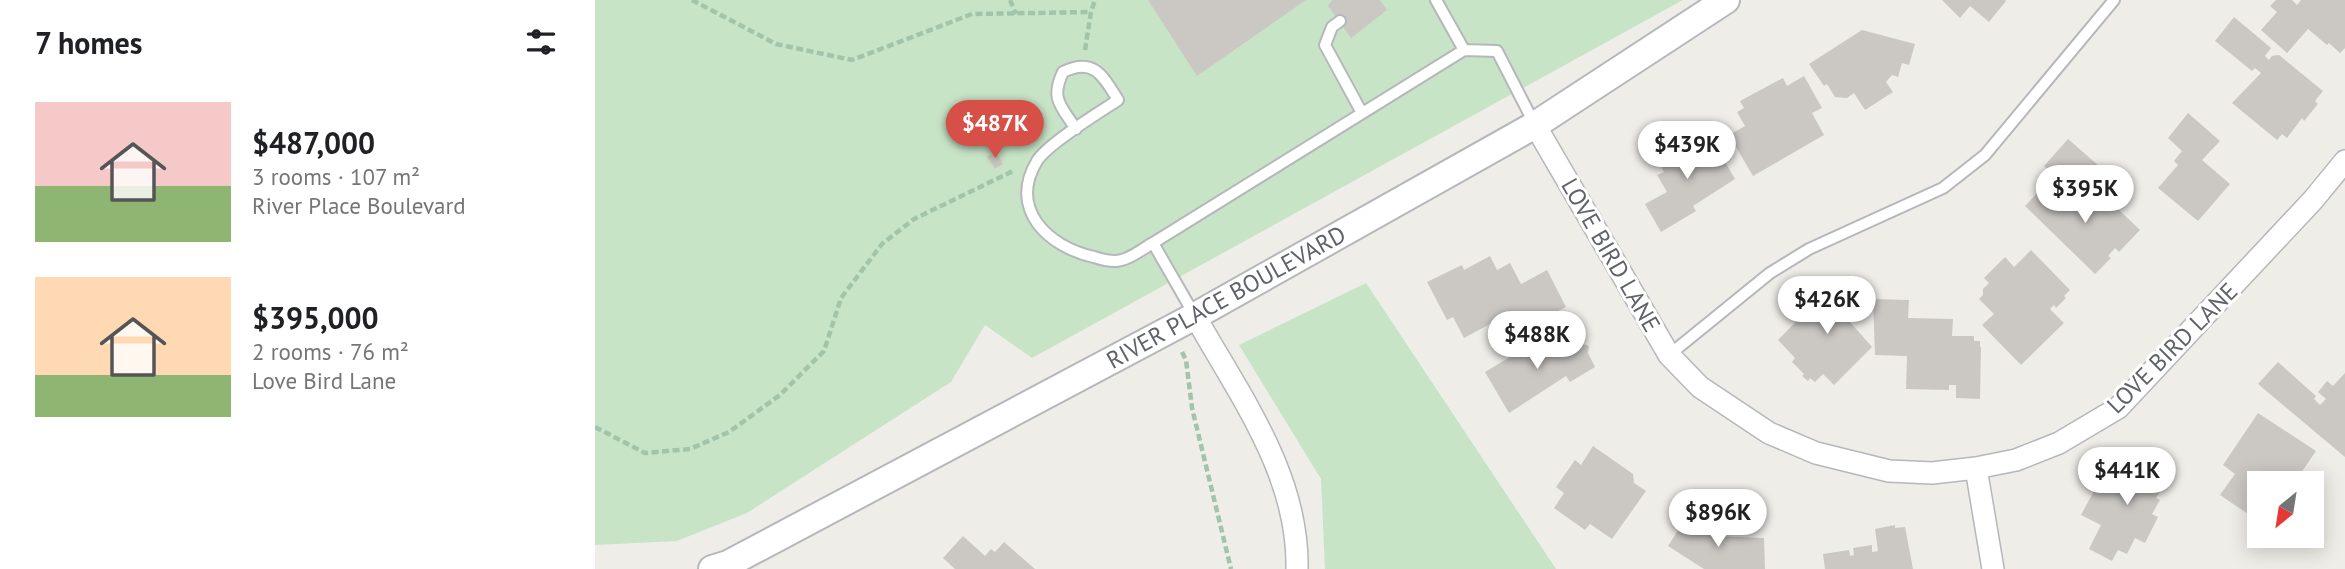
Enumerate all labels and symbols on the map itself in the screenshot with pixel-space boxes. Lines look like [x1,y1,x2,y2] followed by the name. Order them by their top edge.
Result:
[946,100,1044,160] pin: $487K
[1638,122,1736,181] pin: $439K
[2036,166,2134,225] pin: $395K
[1554,173,1668,337] street label: LOVE BIRD LANE
[1101,218,1351,376] street label: RIVER PLACE BOULEVARD
[1778,276,1876,336] pin: $426K
[2100,276,2244,420] street label: LOVE BIRD LANE
[1488,312,1586,371] pin: $488K
[2078,448,2176,507] pin: $441K
[2247,471,2324,548] north arrow
[1669,490,1767,549] pin: $896K

